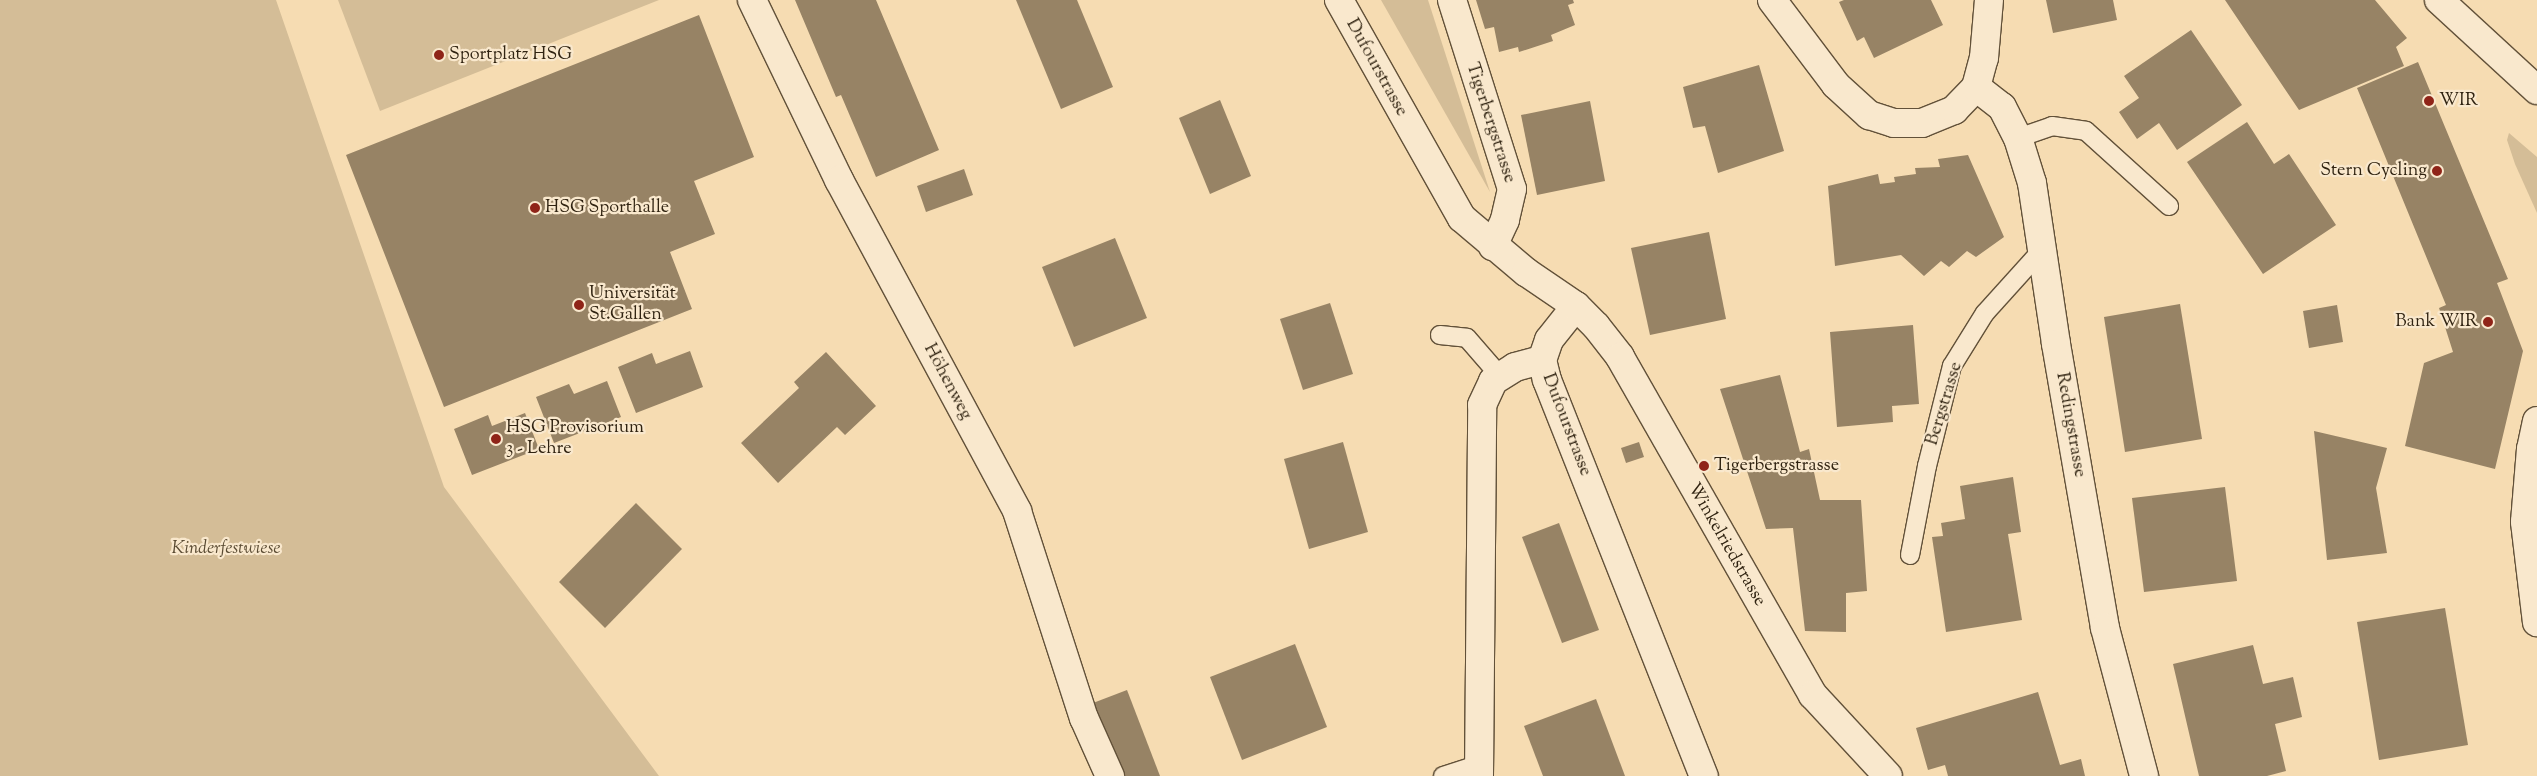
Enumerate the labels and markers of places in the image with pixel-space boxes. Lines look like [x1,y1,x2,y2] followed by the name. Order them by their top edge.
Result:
[449,44,572,66] place label: Sportplatz HSG
[433,49,445,61] marker: Sportplatz HSG
[2439,90,2478,112] place label: WIR
[2423,95,2435,107] marker: WIR
[2320,160,2427,182] place label: Stern Cycling
[2431,165,2443,177] marker: Stern Cycling
[545,197,669,219] place label: HSG Sporthalle
[529,202,541,214] marker: HSG Sporthalle
[589,284,676,326] place label: Universität St.Gallen
[573,299,585,311] marker: Universität St.Gallen
[2395,311,2478,333] place label: Bank WIR
[2482,316,2494,328] marker: Bank WIR
[506,418,644,460] place label: HSG Provisorium 3 - Lehre
[490,433,502,445] marker: HSG Provisorium 3 - Lehre
[1714,455,1839,477] place label: Tigerbergstrasse
[1698,460,1710,472] marker: Tigerbergstrasse

